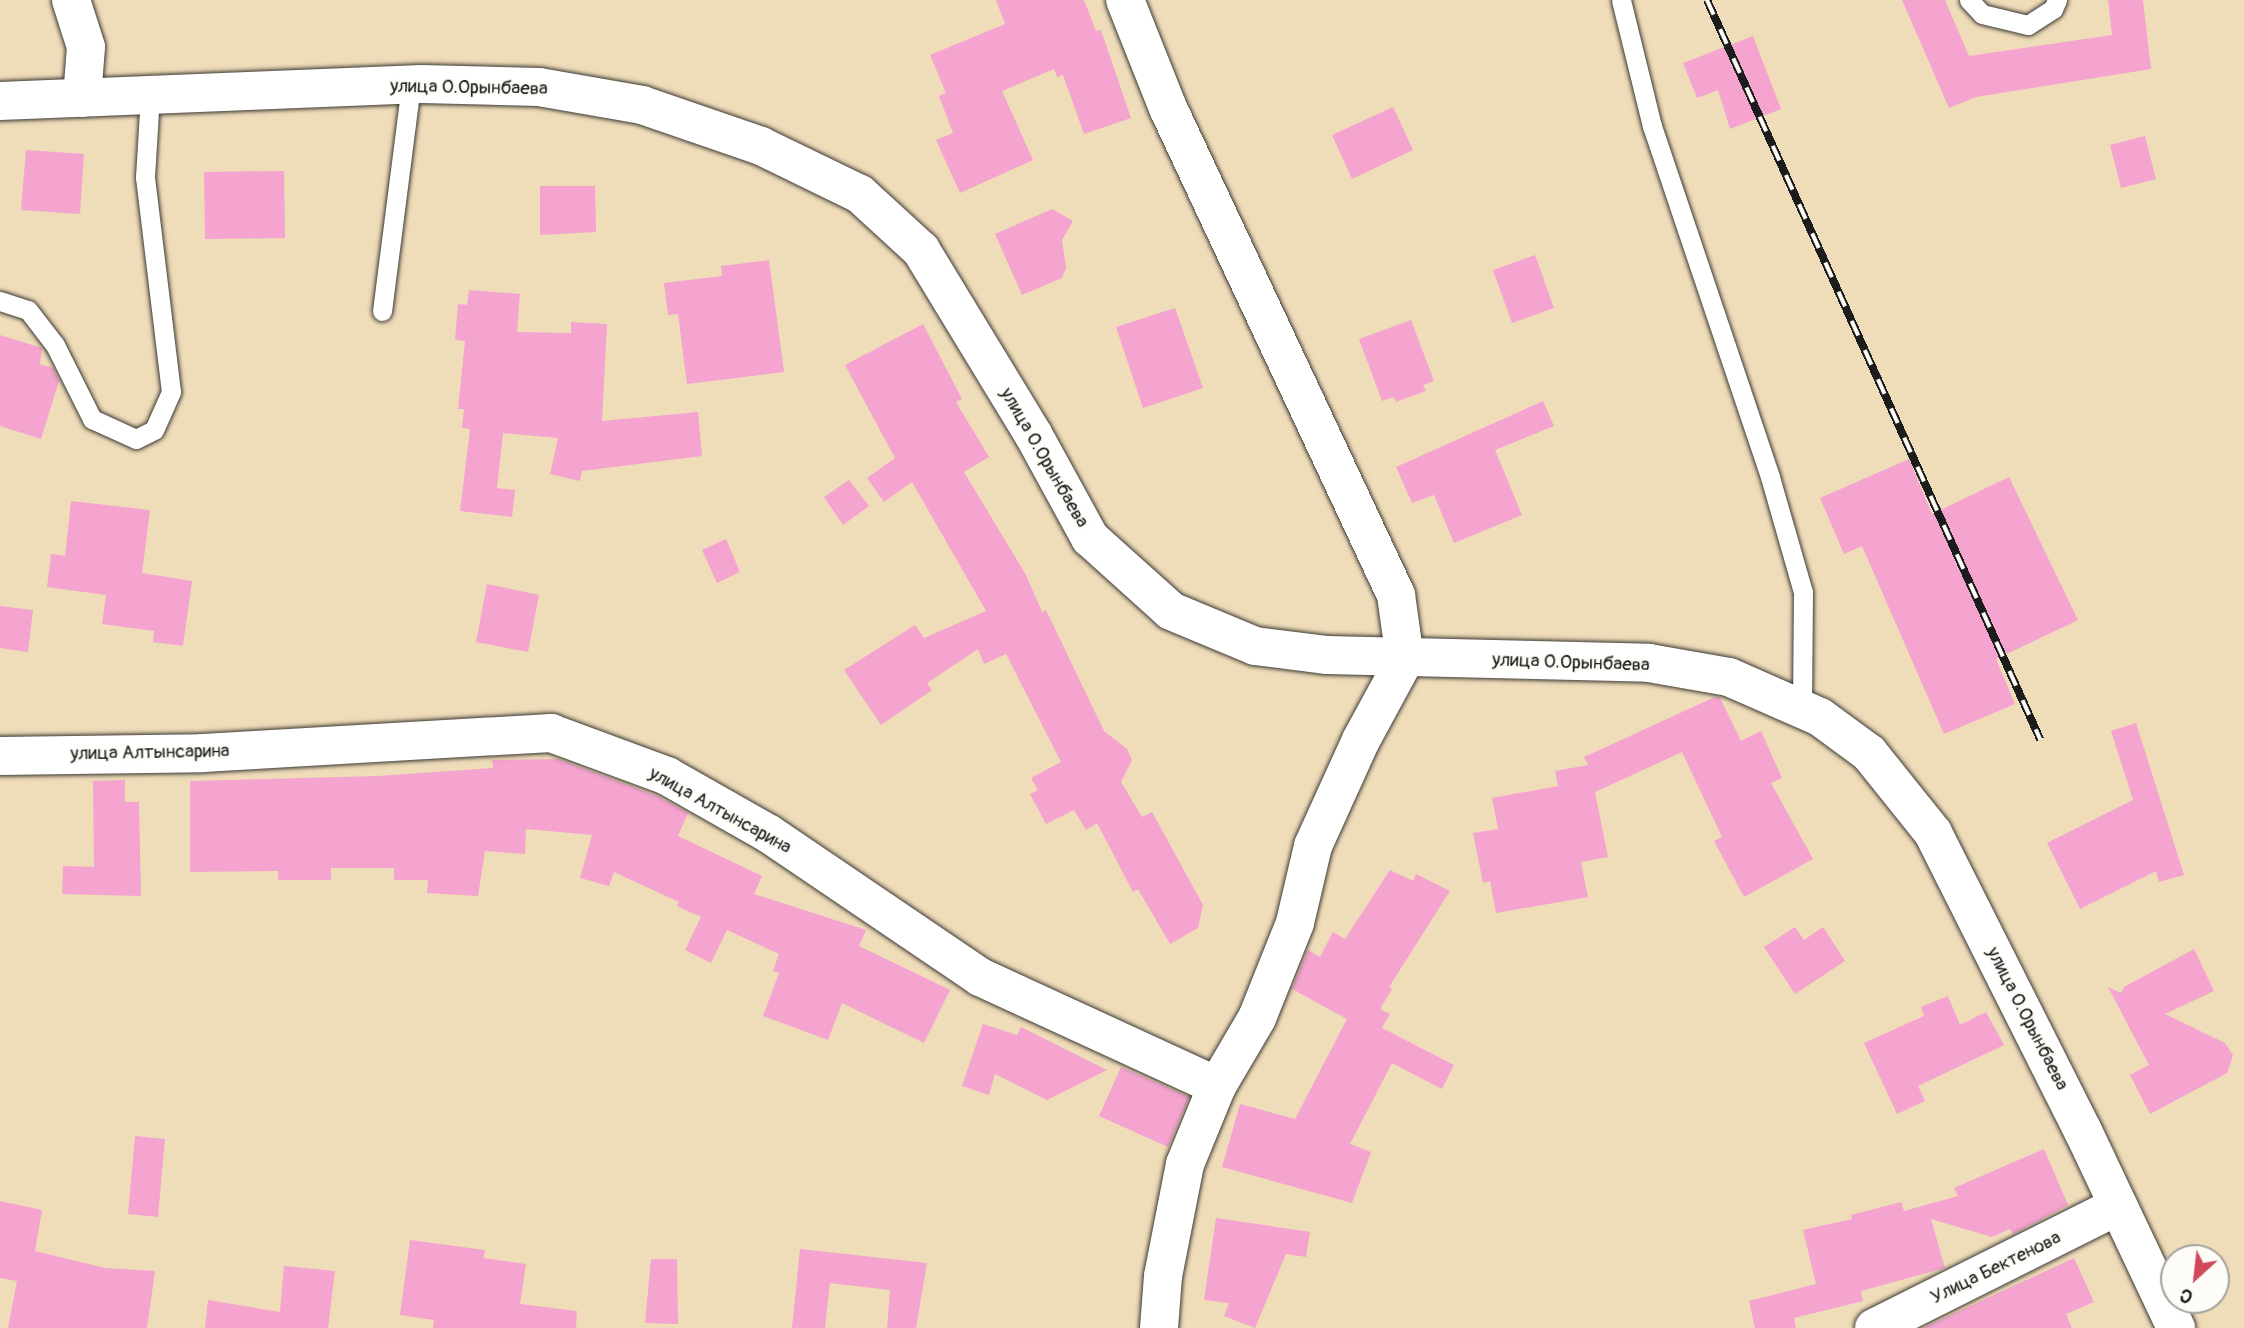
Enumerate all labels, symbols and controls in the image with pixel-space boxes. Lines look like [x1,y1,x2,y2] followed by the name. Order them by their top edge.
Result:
[390,75,548,101] street label: улица О.Орынбаева
[995,384,1093,532] street label: улица О.Орынбаева
[1492,649,1650,677] street label: улица О.Орынбаева
[70,740,230,766] street label: улица Алтынсарина
[645,762,795,860] street label: улица Алтынсарина
[1981,944,2073,1094] street label: улица О.Орынбаева
[1927,1227,2065,1309] street label: Улица Бектенова
[2160,1244,2230,1314] north arrow
[2176,1283,2197,1309] text: С

